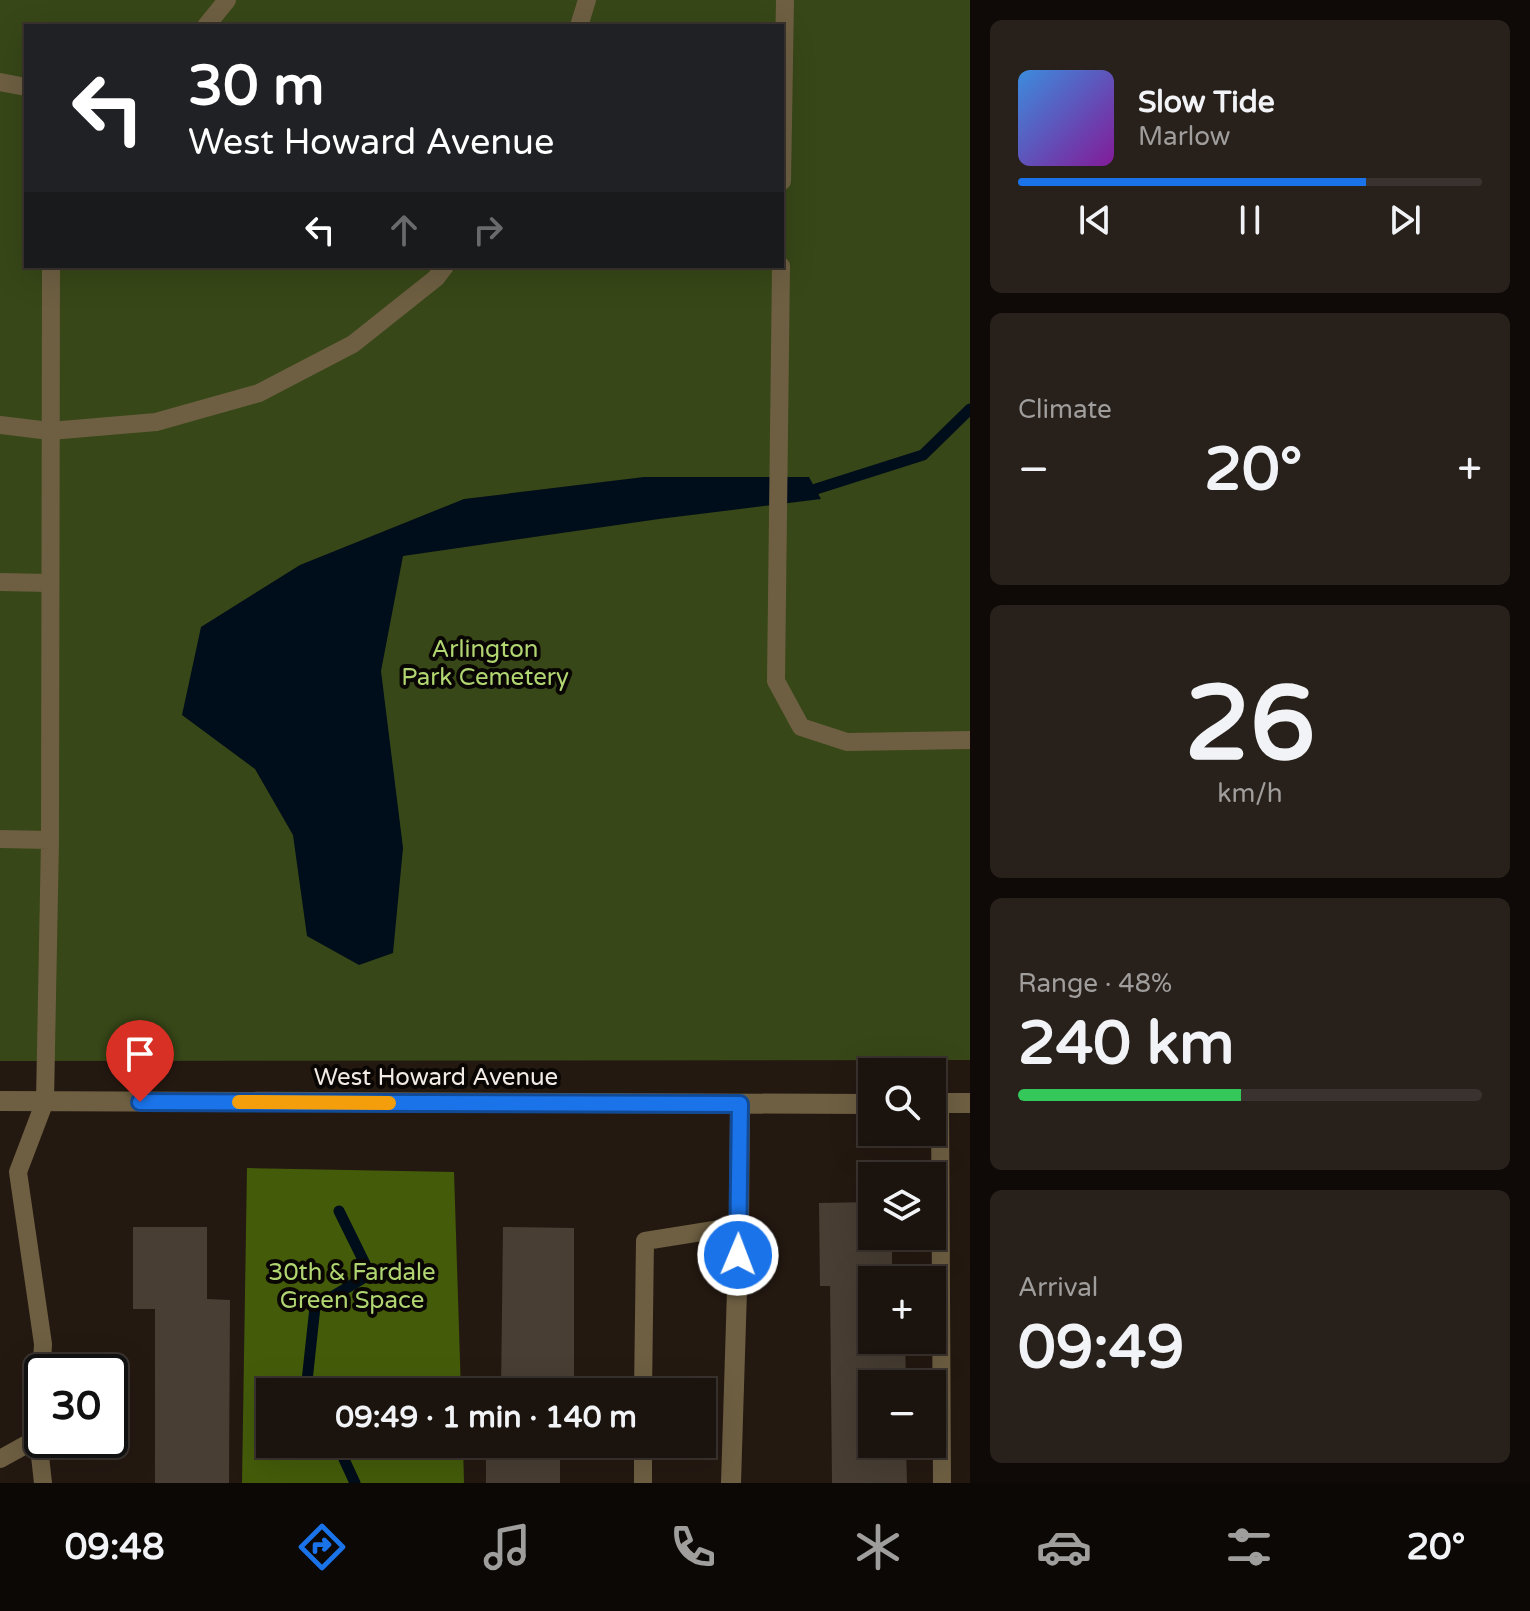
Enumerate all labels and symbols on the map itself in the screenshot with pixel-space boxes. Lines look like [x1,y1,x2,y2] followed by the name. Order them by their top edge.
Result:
[401,635,569,692] park label: Arlington Park Cemetery
[106,1020,174,1102] pin
[314,1063,558,1092] street label: West Howard Avenue
[696,1213,780,1297] position arrow
[268,1258,436,1315] park label: 30th & Fardale Green Space
[24,1354,128,1458] speed limit sign: 30

